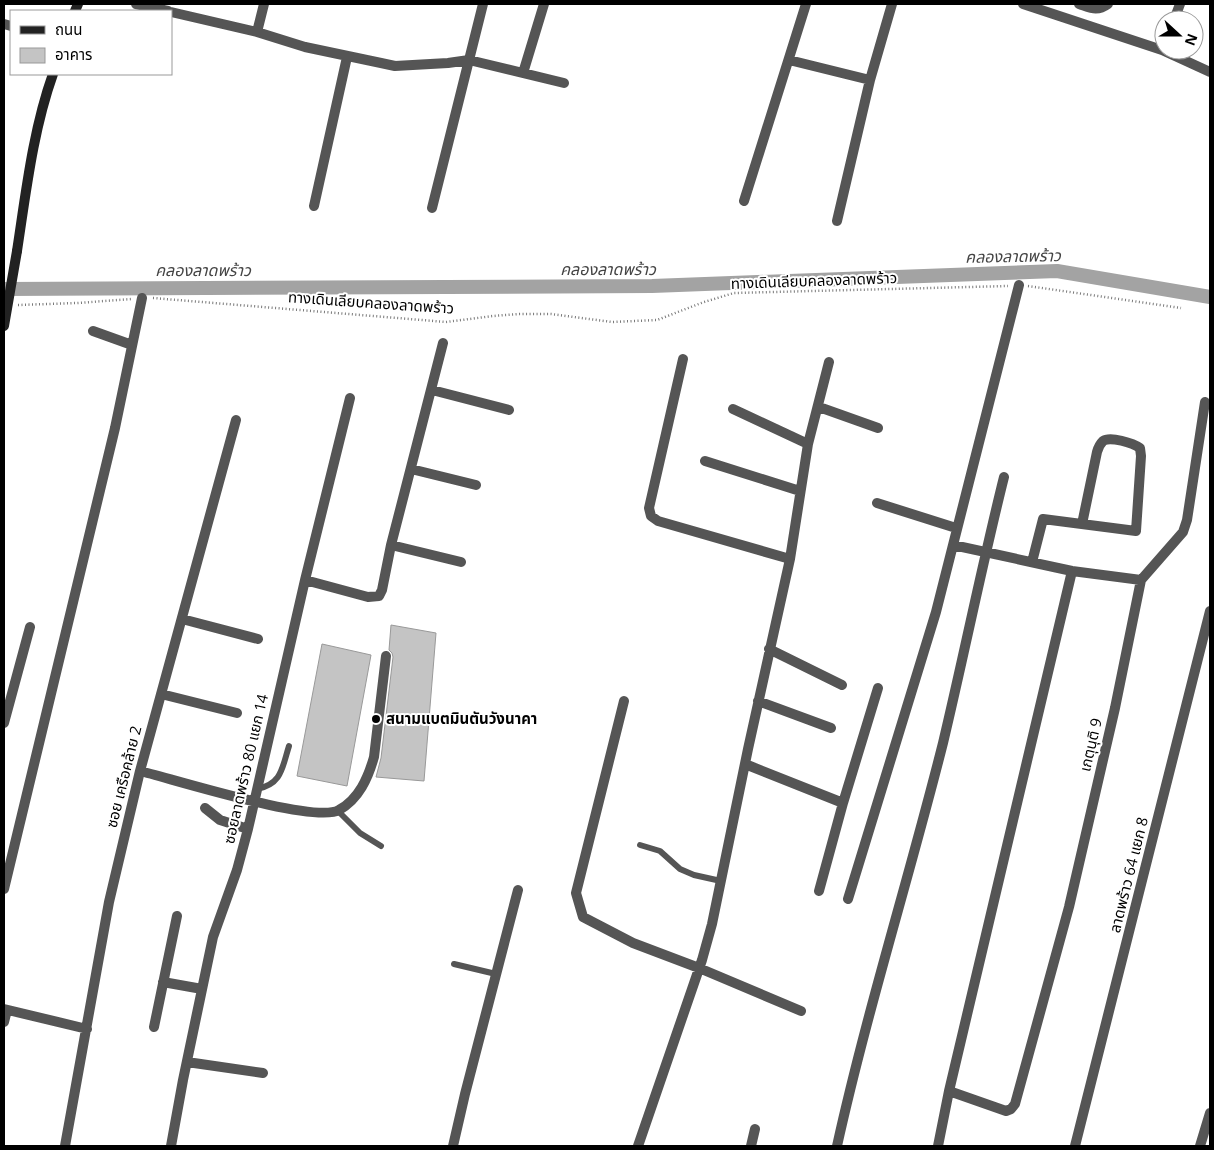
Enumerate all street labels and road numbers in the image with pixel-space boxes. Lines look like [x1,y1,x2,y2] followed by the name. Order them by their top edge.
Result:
[730,267,897,293] street label: ทางเดินเลียบคลองลาดพร้าว
[287,286,455,318] street label: ทางเดินเลียบคลองลาดพร้าว
[218,692,272,846] street label: ซอยลาดพร้าว 80 แยก 14
[1074,716,1106,773] street label: เกตุนุติ 9
[101,724,145,830] street label: ซอย เครือคล้าย 2
[1104,815,1152,935] street label: ลาดพร้าว 64 แยก 8

